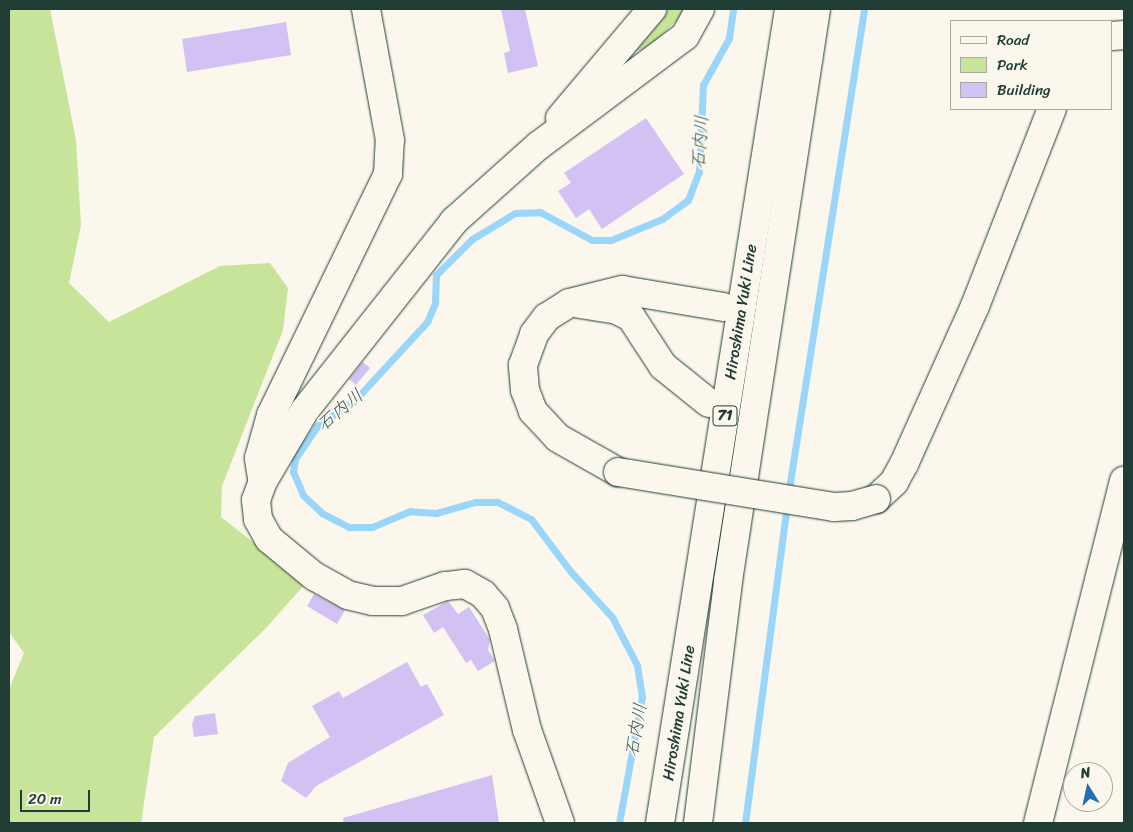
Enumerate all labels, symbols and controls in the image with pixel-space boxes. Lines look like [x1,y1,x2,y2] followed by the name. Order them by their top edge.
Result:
[950,20,1113,110] legend
[997,27,1029,53] text: Road
[997,52,1028,78] text: Park
[997,77,1051,103] text: Building
[687,114,713,170] water label: 石内川
[721,243,761,381] street label: Hiroshima Yuki Line
[312,384,368,436] water label: 石内川
[712,404,738,428] road number: 71
[659,644,699,782] street label: Hiroshima Yuki Line
[621,702,651,758] water label: 石内川
[1079,760,1092,786] text: N
[1063,762,1113,812] north arrow
[22,780,92,812] scale bar
[28,786,62,812] text: 20 m

